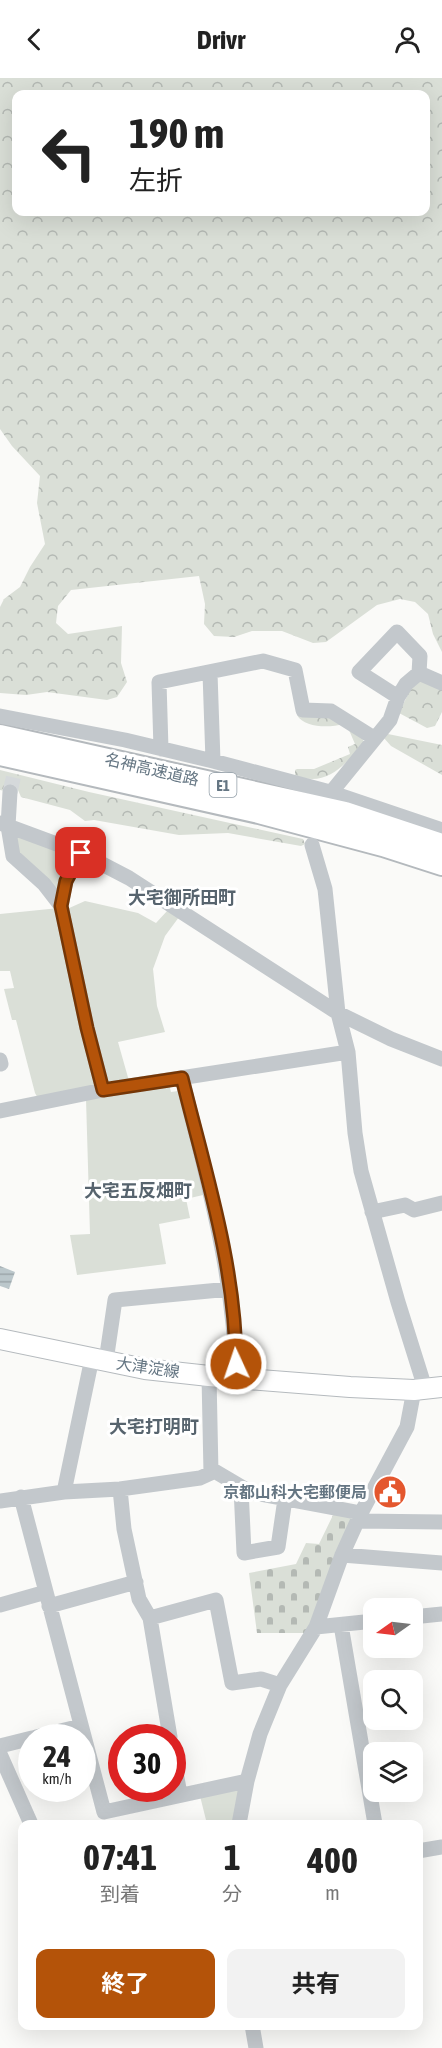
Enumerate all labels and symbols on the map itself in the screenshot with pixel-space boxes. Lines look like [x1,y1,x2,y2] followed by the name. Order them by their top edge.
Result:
[103,749,201,789] street label: 名神高速道路
[210,773,236,797] road number: E1
[55,827,106,878] pin
[128,887,236,908] district label: 大宅御所田町
[84,1180,192,1201] district label: 大宅五反畑町
[204,1332,268,1396] position arrow
[115,1354,181,1380] street label: 大津淀線
[109,1416,199,1437] district label: 大宅打明町
[372,1474,408,1510] public building icon: 京都山科大宅郵便局
[223,1483,367,1501] place label: 京都山科大宅郵便局
[363,1598,423,1658] north arrow
[108,1724,186,1802] speed limit sign: 30

